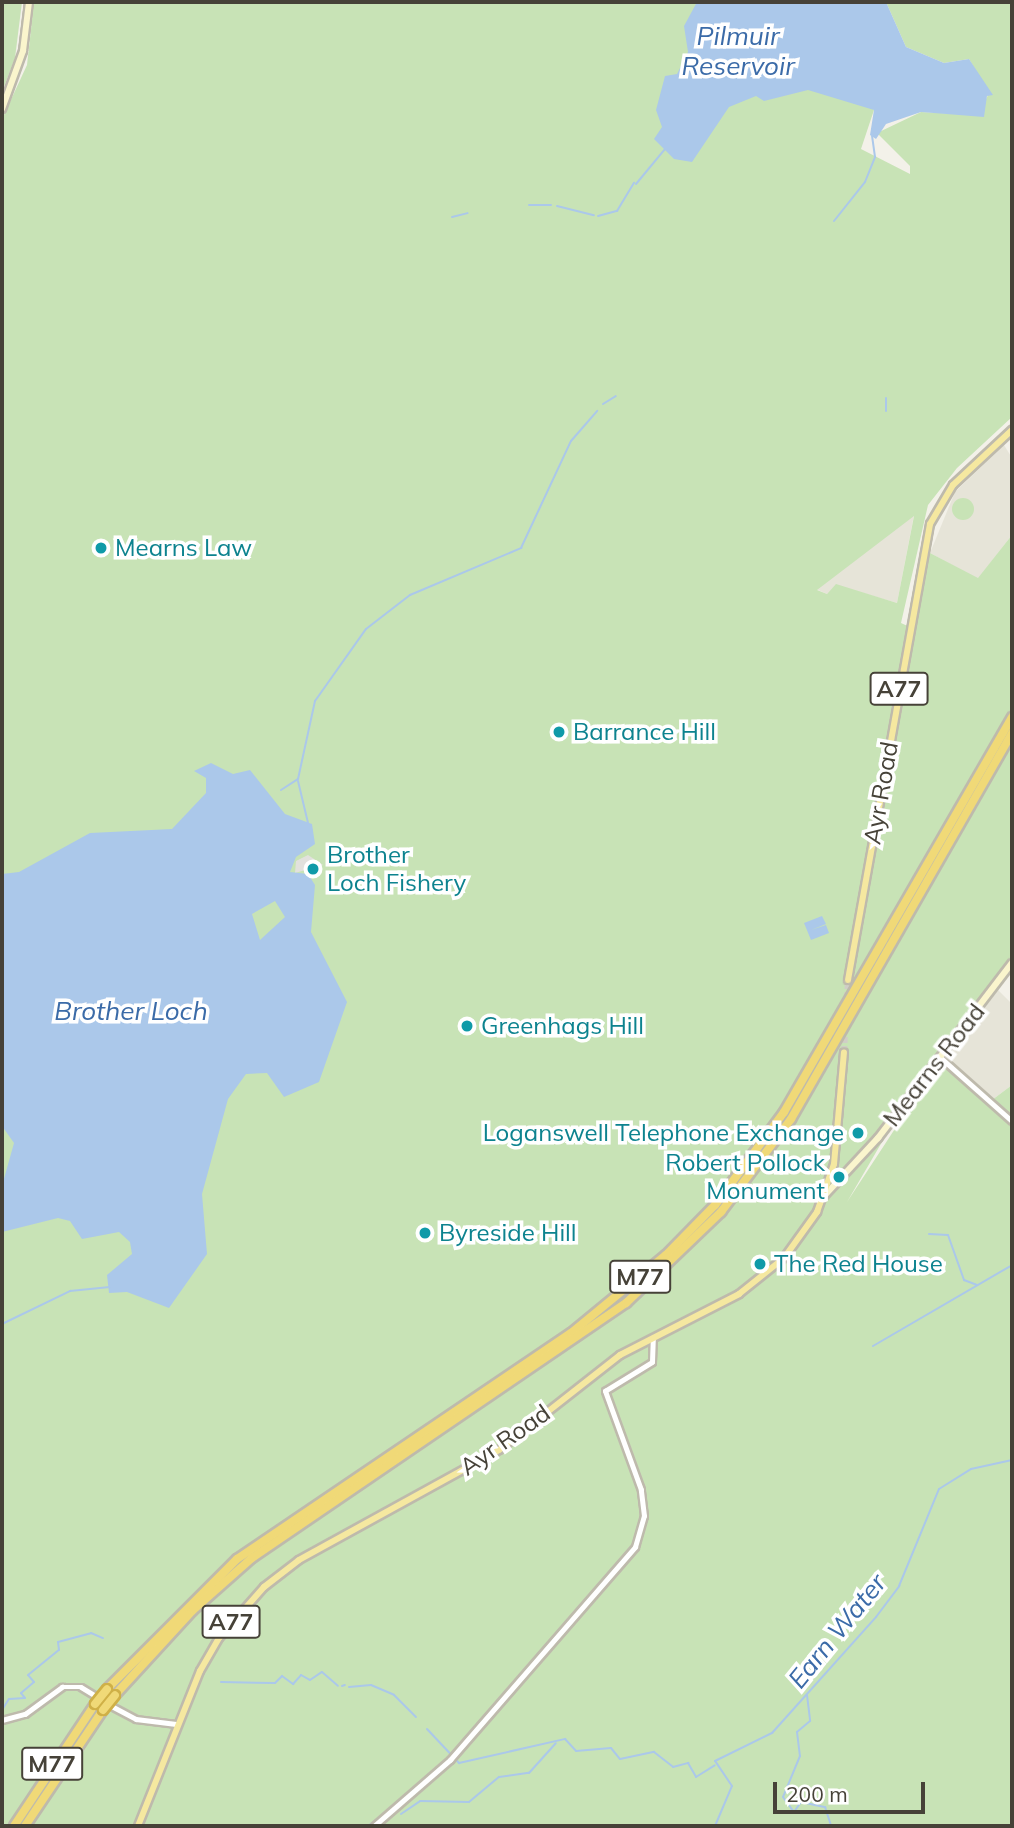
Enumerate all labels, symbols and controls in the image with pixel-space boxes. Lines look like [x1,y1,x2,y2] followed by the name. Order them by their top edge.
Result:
[681,20,795,82] water label: Pilmuir Reservoir
[115,534,252,562] place label: Mearns Law
[93,540,109,556] marker: Mearns Law
[869,670,929,708] road number: A77
[573,718,716,746] place label: Barrance Hill
[551,724,567,740] marker: Barrance Hill
[858,740,904,846] street label: Ayr Road
[327,841,466,897] place label: Brother Loch Fishery
[305,861,321,877] marker: Brother Loch Fishery
[54,995,208,1027] water label: Brother Loch
[877,998,991,1132] street label: Mearns Road
[481,1012,644,1040] place label: Greenhags Hill
[459,1018,475,1034] marker: Greenhags Hill
[483,1119,844,1147] place label: Loganswell Telephone Exchange
[850,1125,866,1141] marker: Loganswell Telephone Exchange
[665,1149,825,1205] place label: Robert Pollock Monument
[831,1169,847,1185] marker: Robert Pollock Monument
[439,1219,577,1247] place label: Byreside Hill
[417,1225,433,1241] marker: Byreside Hill
[774,1250,943,1278] place label: The Red House
[752,1256,768,1272] marker: The Red House
[608,1258,672,1296] road number: M77
[454,1399,556,1481] street label: Ayr Road
[782,1568,892,1694] water label: Earn Water
[201,1602,261,1642] road number: A77
[20,1744,84,1784] road number: M77
[776,1769,928,1813] scale bar
[786,1781,848,1807] text: 200 m

